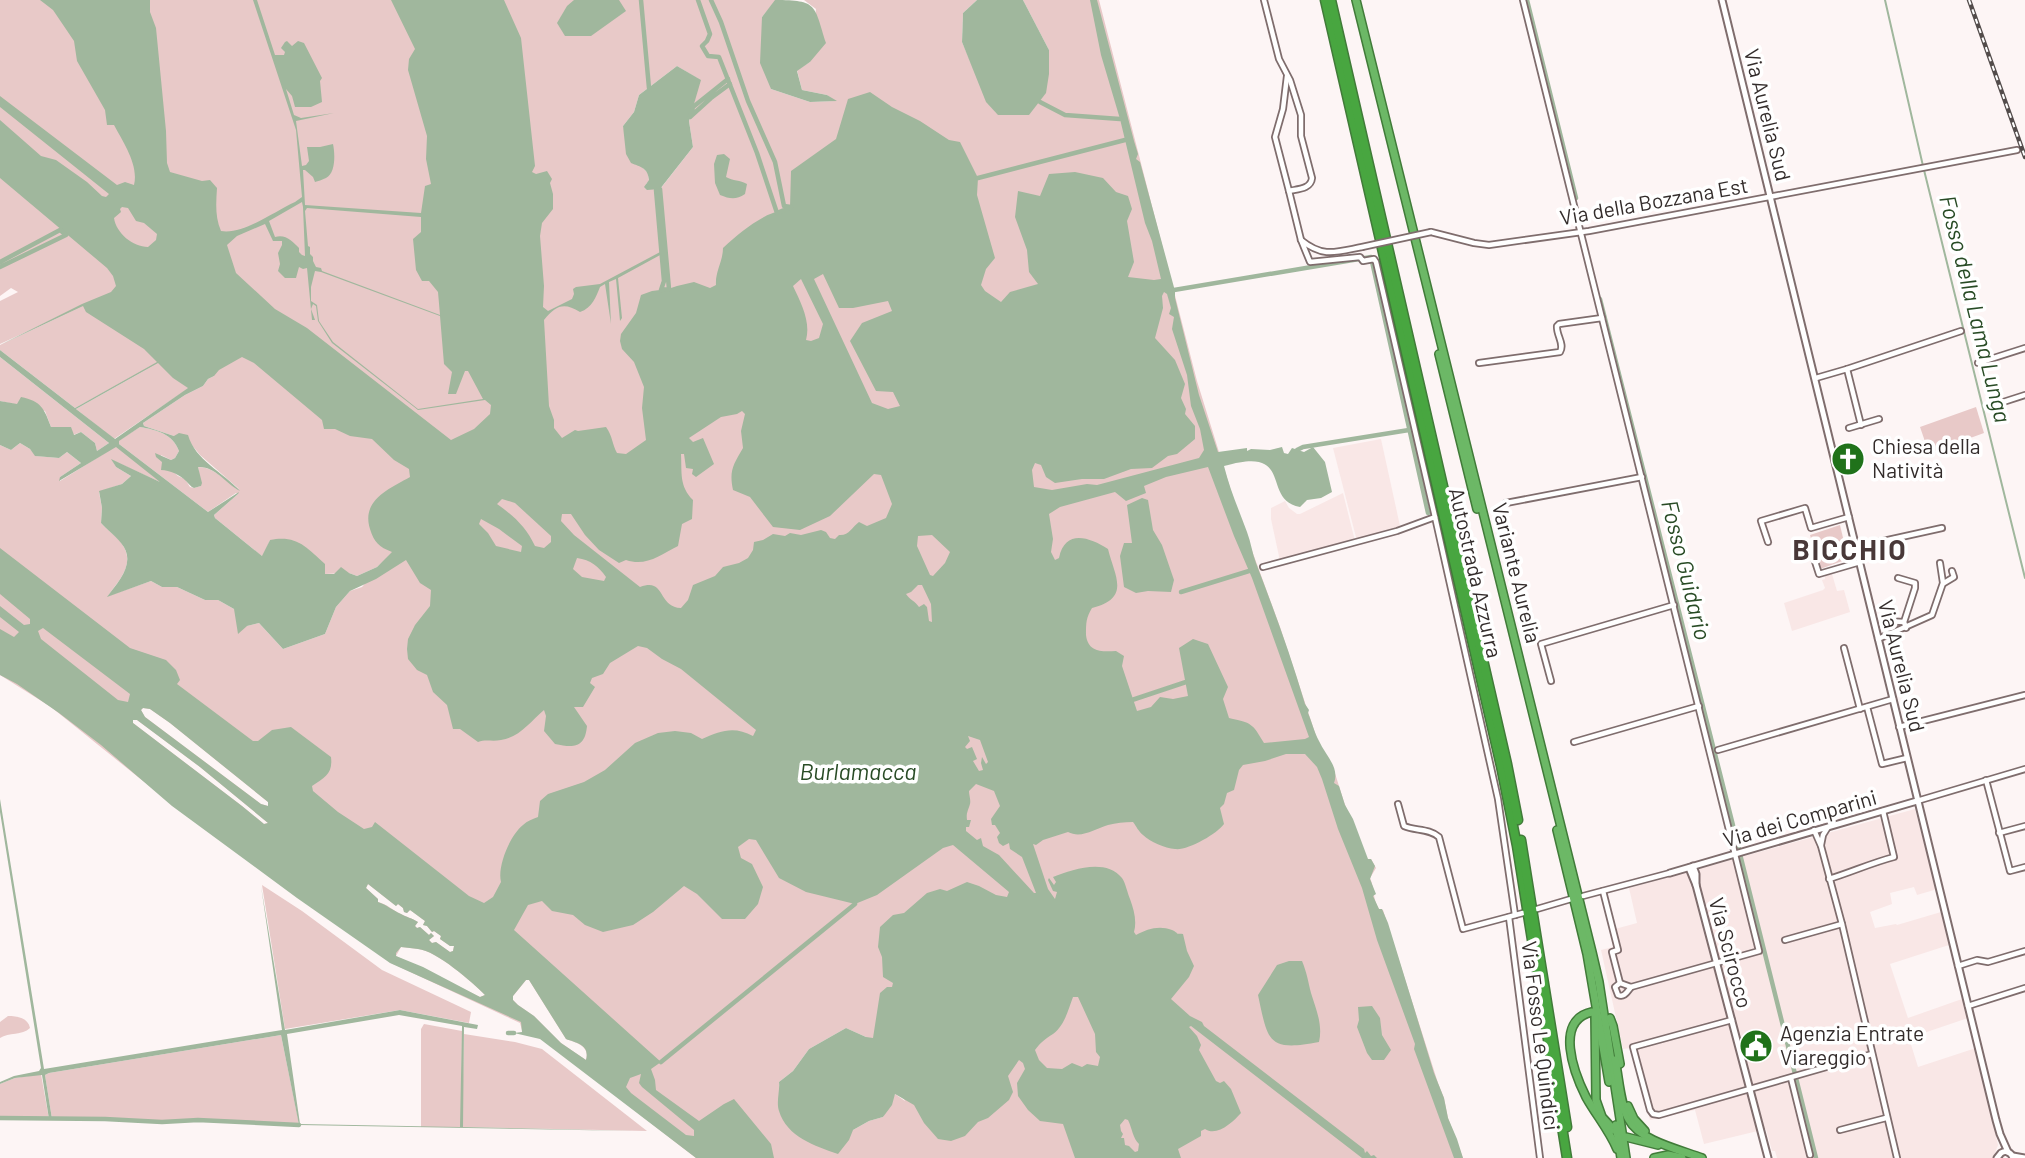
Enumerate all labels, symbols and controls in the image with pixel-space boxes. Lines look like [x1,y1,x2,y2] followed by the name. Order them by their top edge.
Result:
[1740,46,1797,183] street label: Via Aurelia Sud
[1558,172,1750,229] street label: Via della Bozzana Est
[1934,192,2018,425] water label: Fosso della Lama Lunga
[1872,433,1981,482] place label: Chiesa della Natività
[1829,440,1867,478] church icon: Chiesa della Natività
[1445,485,1508,660] street label: Autostrada Azzurra
[1656,497,1718,643] water label: Fosso Guidario
[1488,500,1547,645] street label: Variante Aurelia
[1792,532,1908,566] district label: BICCHIO
[1874,597,1931,734] street label: Via Aurelia Sud
[800,757,916,785] water label: Burlamacca
[1720,784,1879,851] street label: Via dei Comparini
[1705,895,1758,1011] street label: Via Scirocco
[1517,939,1566,1132] street label: Via Fosso Le Quindici
[1780,1020,1924,1069] place label: Agenzia Entrate Viareggio
[1737,1027,1775,1065] public building icon: Agenzia Entrate Viareggio

